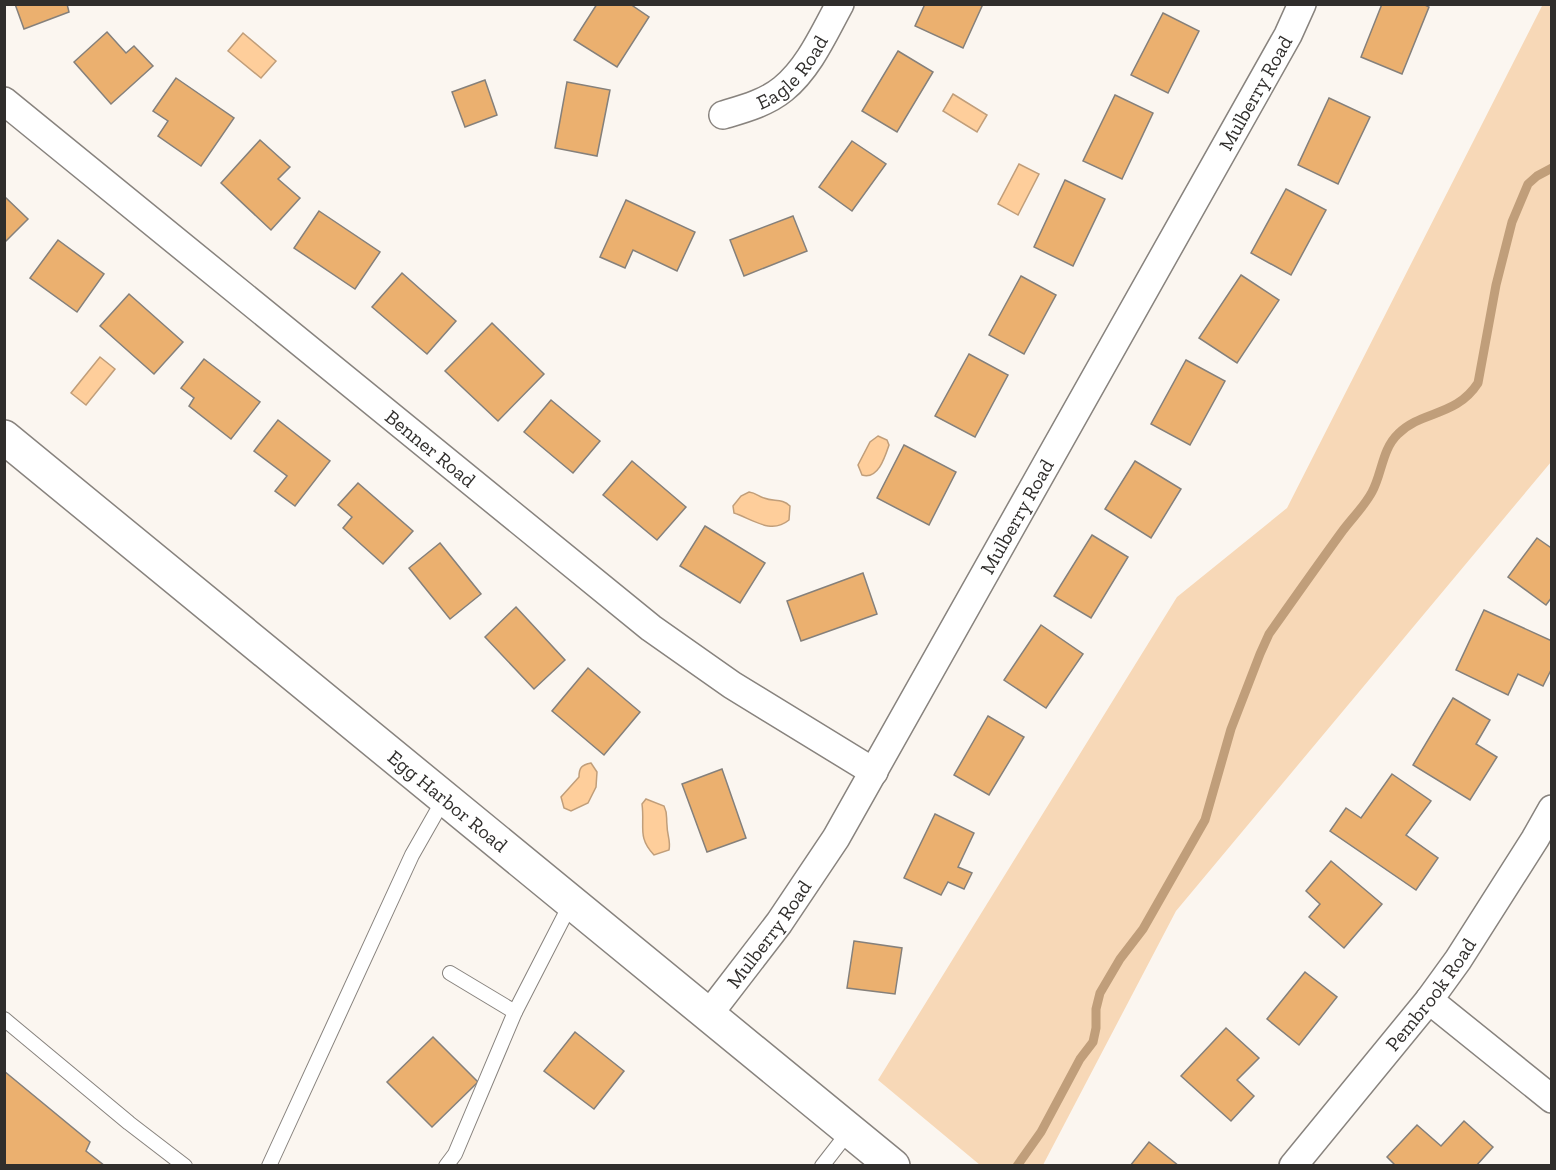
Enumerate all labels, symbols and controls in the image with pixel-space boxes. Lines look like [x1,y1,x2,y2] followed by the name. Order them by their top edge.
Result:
[753,31,833,115] street label: Eagle Road
[1213,31,1297,155] street label: Mulberry Road
[380,404,480,492] street label: Benner Road
[975,455,1059,578] street label: Mulberry Road
[383,745,513,857] street label: Egg Harbor Road
[721,875,816,993] street label: Mulberry Road
[1380,934,1481,1056] street label: Pembrook Road

